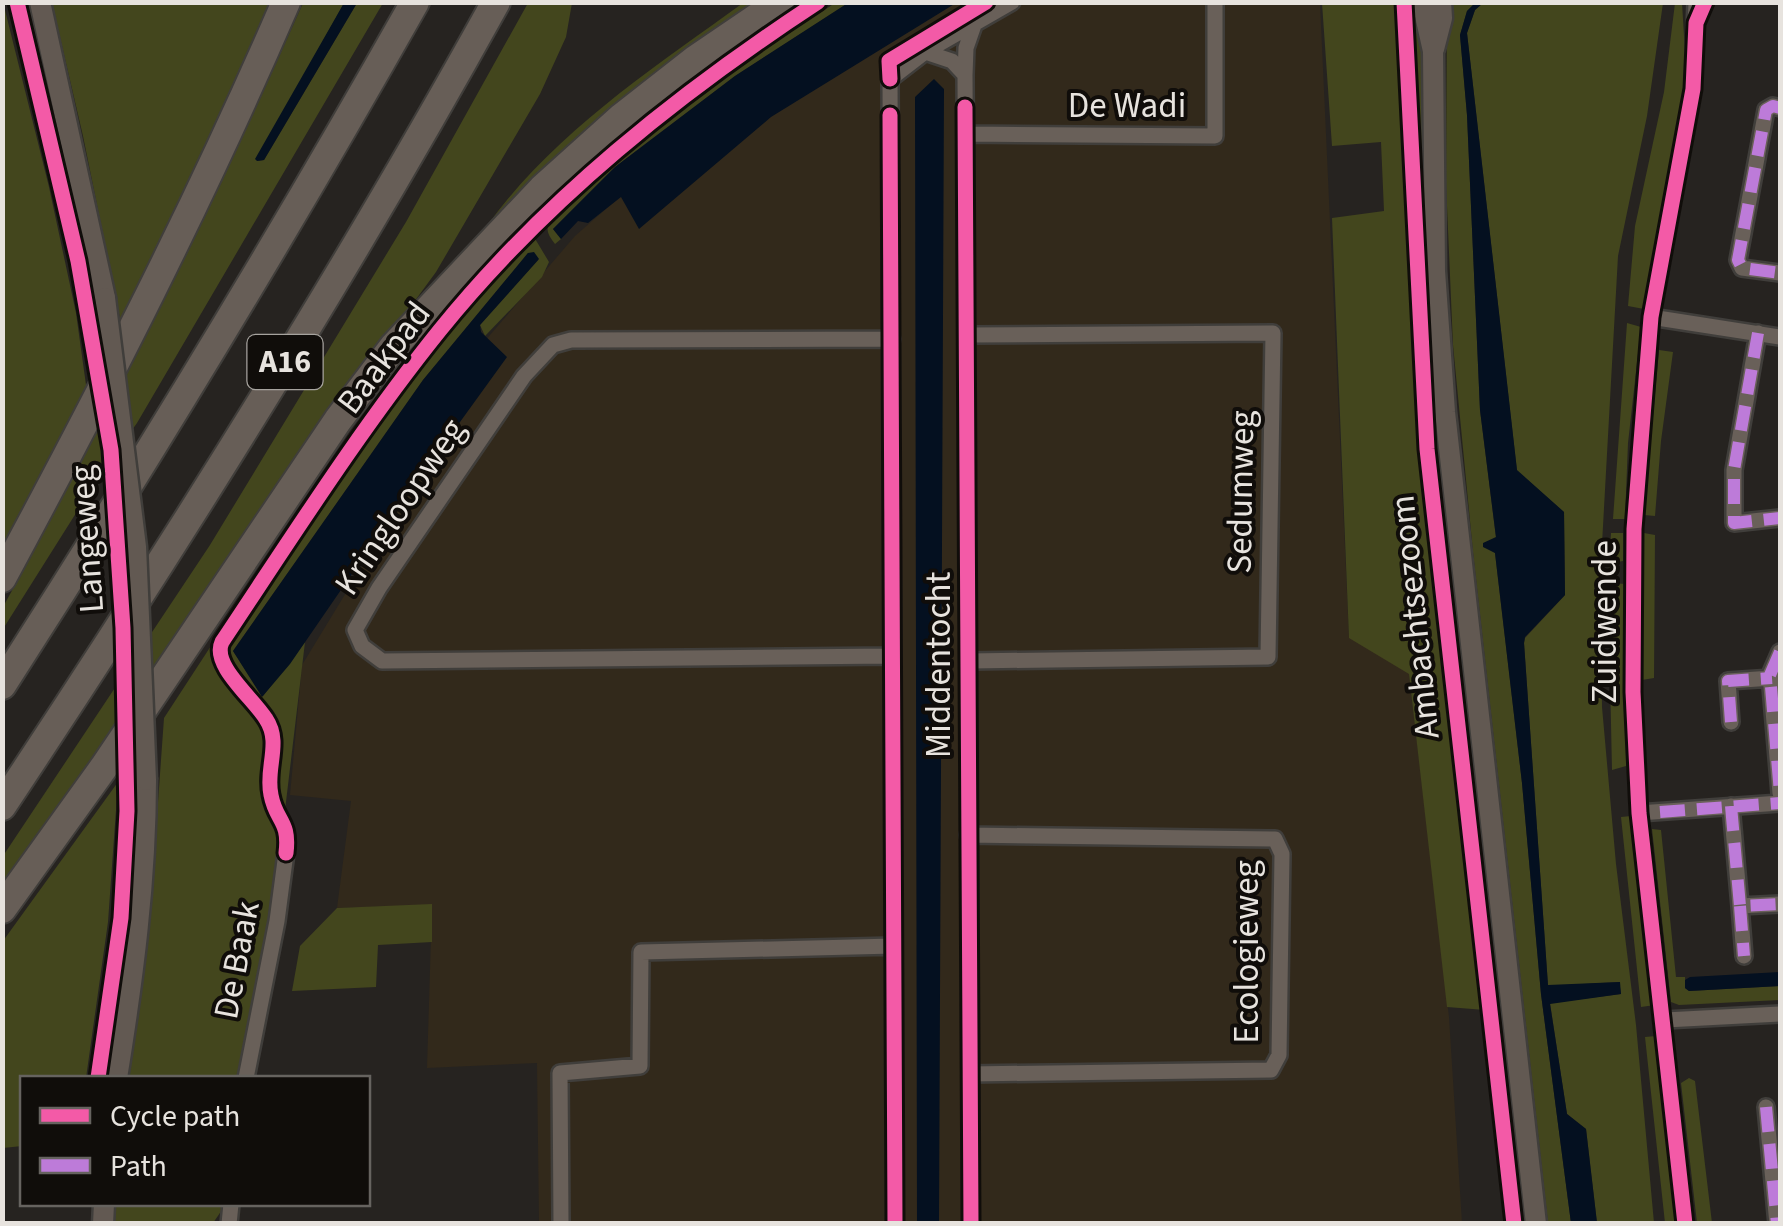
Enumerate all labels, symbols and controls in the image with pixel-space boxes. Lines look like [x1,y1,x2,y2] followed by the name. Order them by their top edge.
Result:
[1068,81,1186,131] street label: De Wadi
[325,291,443,425] street label: Baakpad
[248,335,322,389] road number: A16
[322,408,478,605] street label: Kringloopweg
[1215,410,1267,574] street label: Sedumweg
[57,463,117,615] street label: Langeweg
[1377,493,1453,741] street label: Ambachtsezoom
[1580,540,1630,704] street label: Zuidwende
[914,572,964,758] street label: Middentocht
[1222,860,1272,1044] street label: Ecologieweg
[201,896,273,1023] street label: De Baak
[20,1076,370,1206] legend
[110,1095,240,1138] text: Cycle path
[110,1145,167,1188] text: Path

